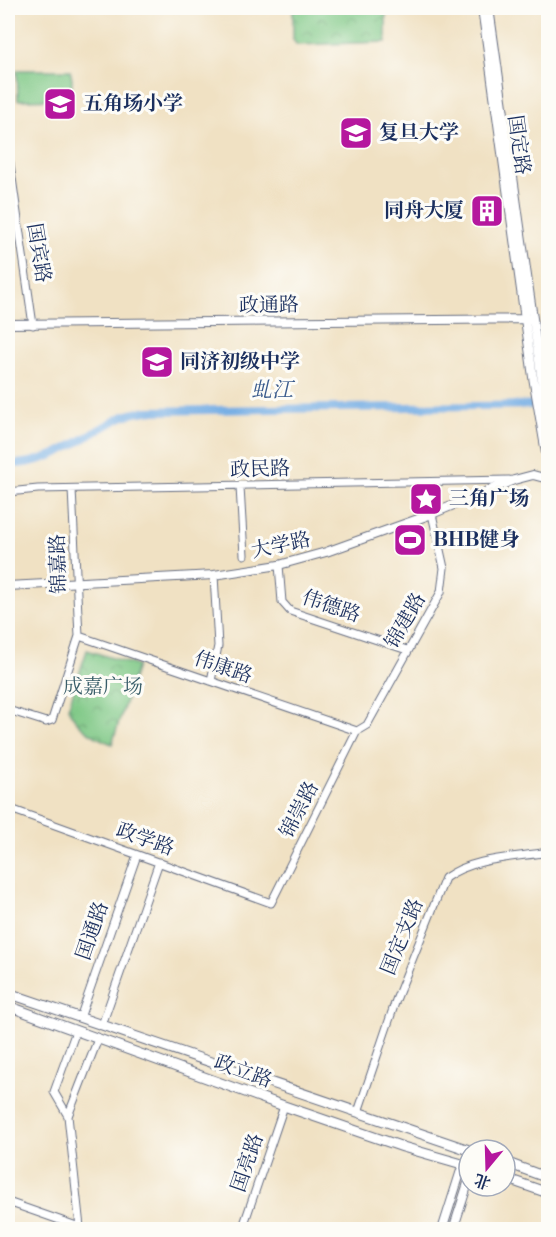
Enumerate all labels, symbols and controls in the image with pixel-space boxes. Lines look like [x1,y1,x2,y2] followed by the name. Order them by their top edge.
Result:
[42,86,78,122] school or university icon: 五角场小学
[83,92,183,117] place label: 五角场小学
[501,114,535,176] street label: 国定路
[338,115,374,151] school or university icon: 复旦大学
[379,121,459,146] place label: 复旦大学
[469,193,505,229] building icon: 同舟大厦
[384,199,464,224] place label: 同舟大厦
[21,221,55,285] street label: 国宾路
[239,293,299,319] street label: 政通路
[139,344,175,380] school or university icon: 同济初级中学
[180,350,300,375] place label: 同济初级中学
[251,378,296,404] water label: 虬江
[230,456,290,484] street label: 政民路
[408,481,444,517] place icon: 三角广场
[449,487,529,512] place label: 三角广场
[392,522,428,558] sports icon: BHB健身
[249,528,313,564] street label: 大学路
[433,528,520,553] place label: BHB健身
[45,534,73,594] street label: 锦嘉路
[299,585,363,629] street label: 伟德路
[380,589,432,653] street label: 锦建路
[191,646,255,690] street label: 伟康路
[63,675,143,700] park label: 成嘉广场
[275,778,325,842] street label: 锦崇路
[113,818,177,862] street label: 政学路
[376,895,430,979] street label: 国定支路
[71,899,115,963] street label: 国通路
[211,1050,275,1094] street label: 政立路
[226,1131,270,1195] street label: 国亮路
[457,1138,517,1198] north arrow
[472,1169,493,1193] text: 北

